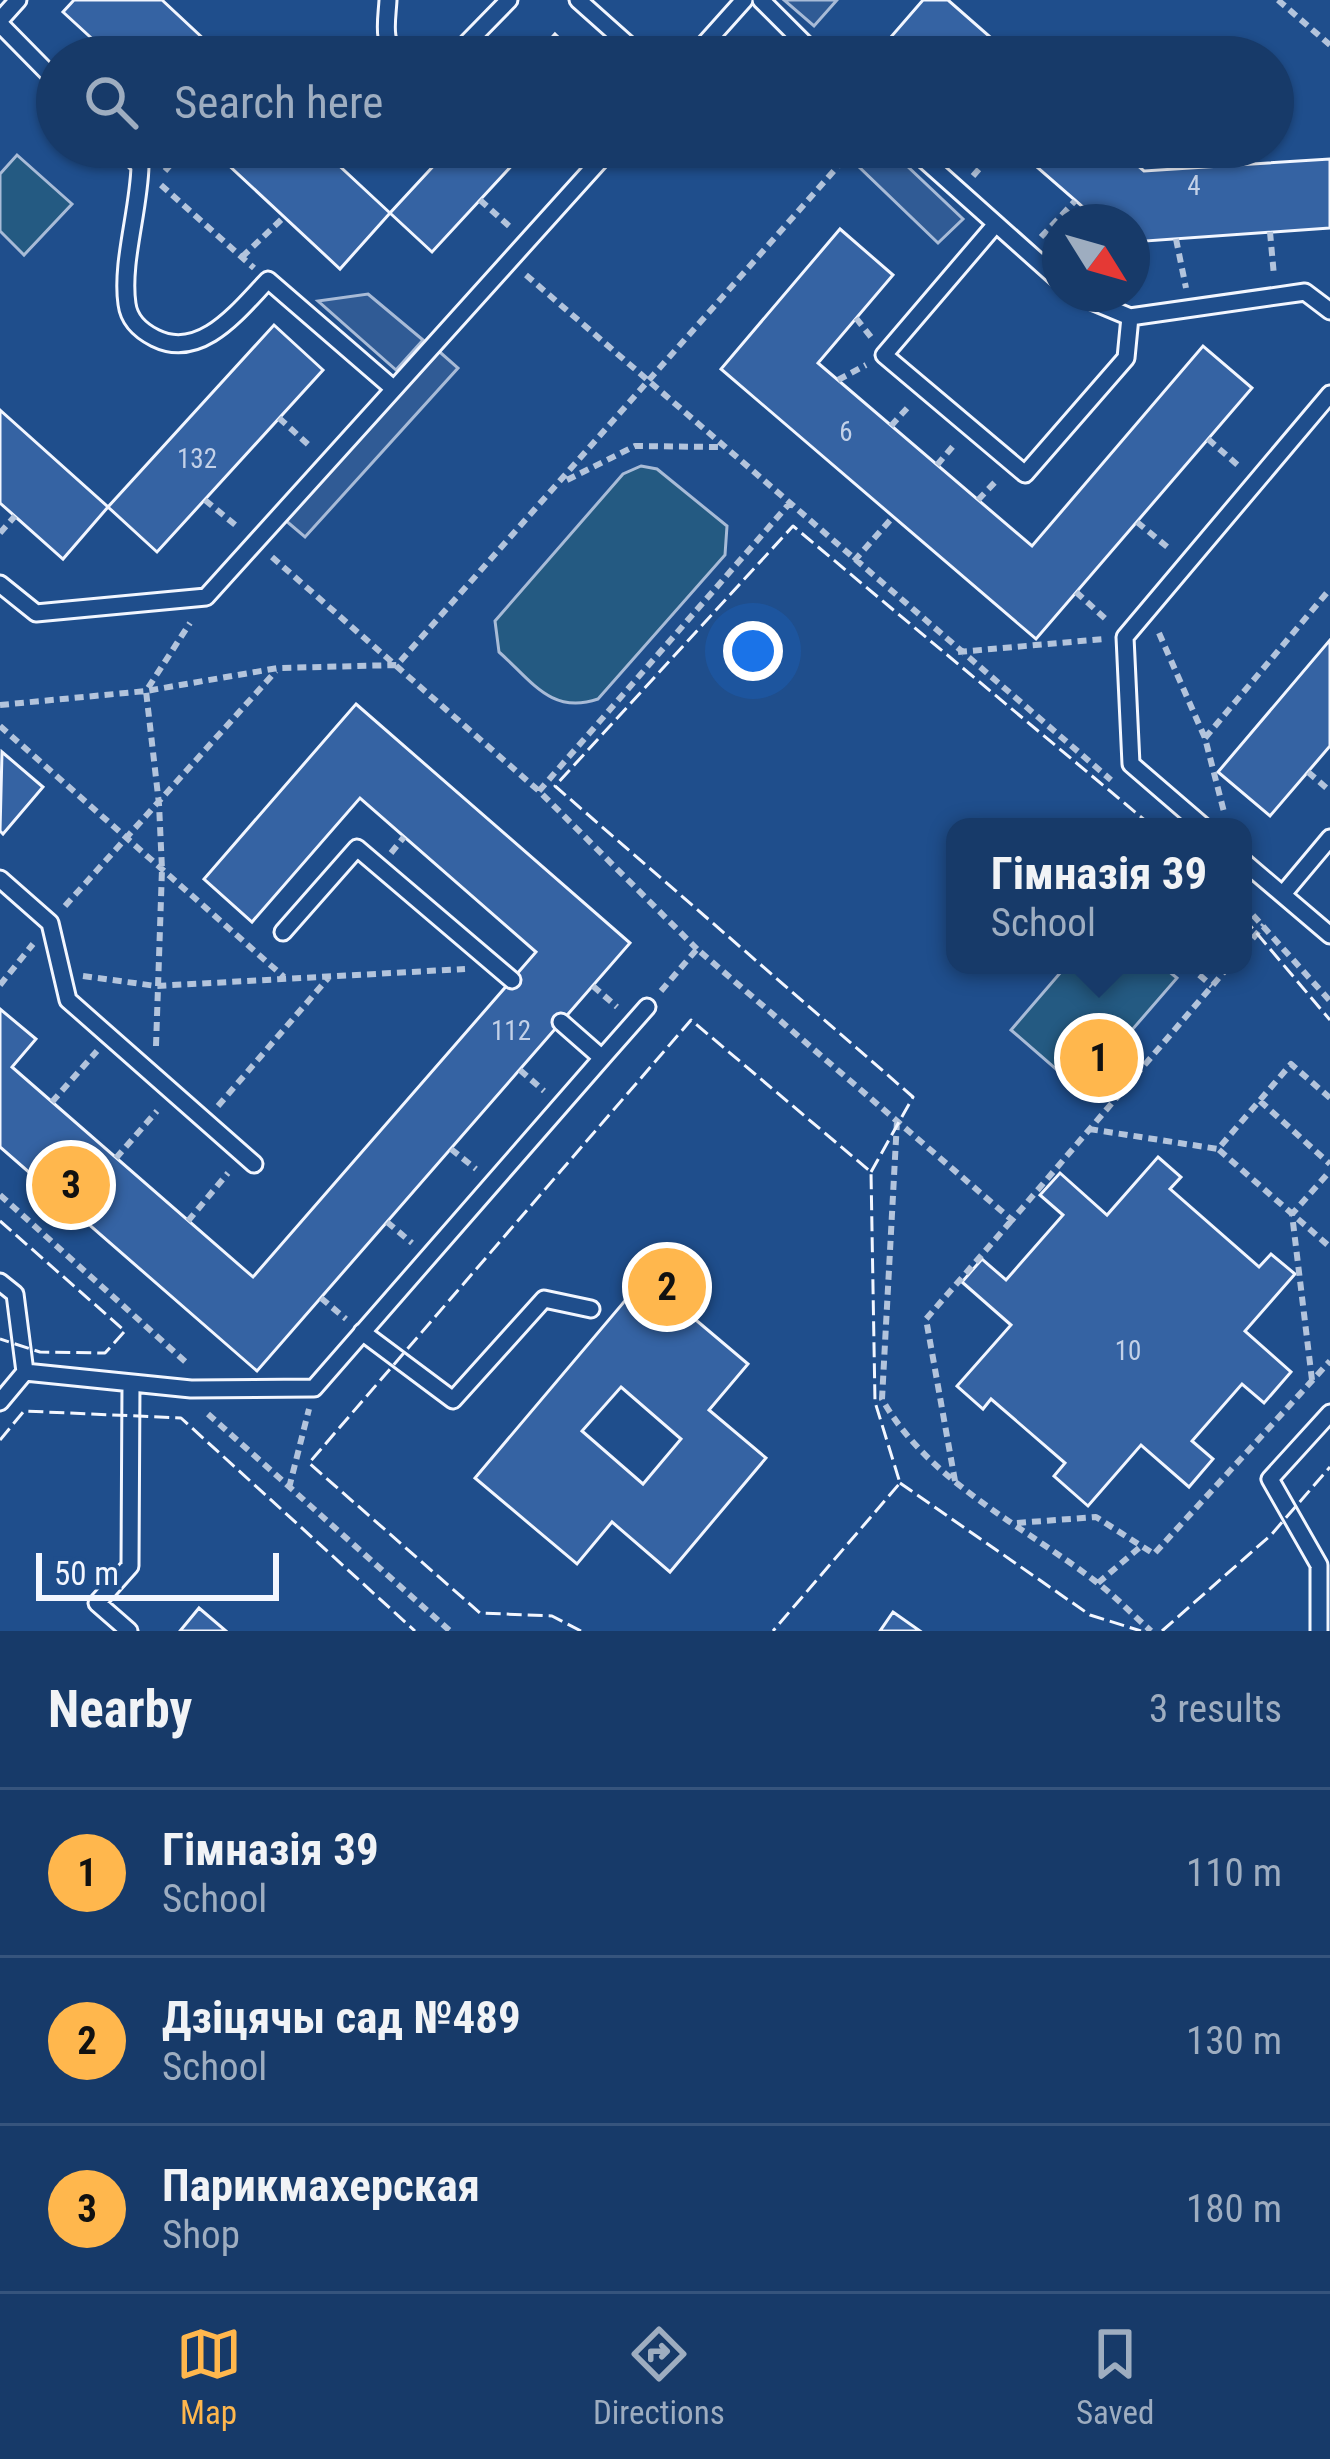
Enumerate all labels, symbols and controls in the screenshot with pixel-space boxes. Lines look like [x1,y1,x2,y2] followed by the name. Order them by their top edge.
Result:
[36,36,1294,168] search box
[78,69,144,135] icon: search
[174,76,383,129] text: Search here
[1187,170,1201,202] house number: 4
[1042,204,1150,312] north arrow
[839,416,853,448] house number: 6
[177,443,217,475] house number: 132
[723,621,783,681] your location
[946,818,1252,974] popup
[991,847,1207,900] text: Гімназія 39
[991,900,1096,946] text: School
[1060,1013,1138,1103] pin: 1
[491,1015,531,1047] house number: 112
[32,1140,110,1230] pin: 3
[628,1242,706,1332] pin: 2
[1115,1335,1141,1367] house number: 10
[36,1547,279,1600] scale bar
[54,1554,119,1593] text: 50 m
[48,1680,192,1739] text: Nearby
[1149,1686,1282,1732] text: 3 results
[162,1823,379,1876] text: Гімназія 39
[77,1850,97,1896] text: 1
[1186,1850,1282,1896] text: 110 m
[162,1876,267,1922] text: School
[162,1991,521,2044] text: Дзіцячы сад №489
[77,2018,97,2064] text: 2
[1186,2018,1282,2064] text: 130 m
[162,2044,267,2090] text: School
[162,2159,480,2212] text: Парикмахерская
[77,2186,97,2232] text: 3
[1186,2186,1282,2232] text: 180 m
[162,2212,240,2258] text: Shop
[176,2321,242,2432] tab: Map
[593,2321,725,2432] tab: Directions
[1076,2321,1154,2432] tab: Saved

